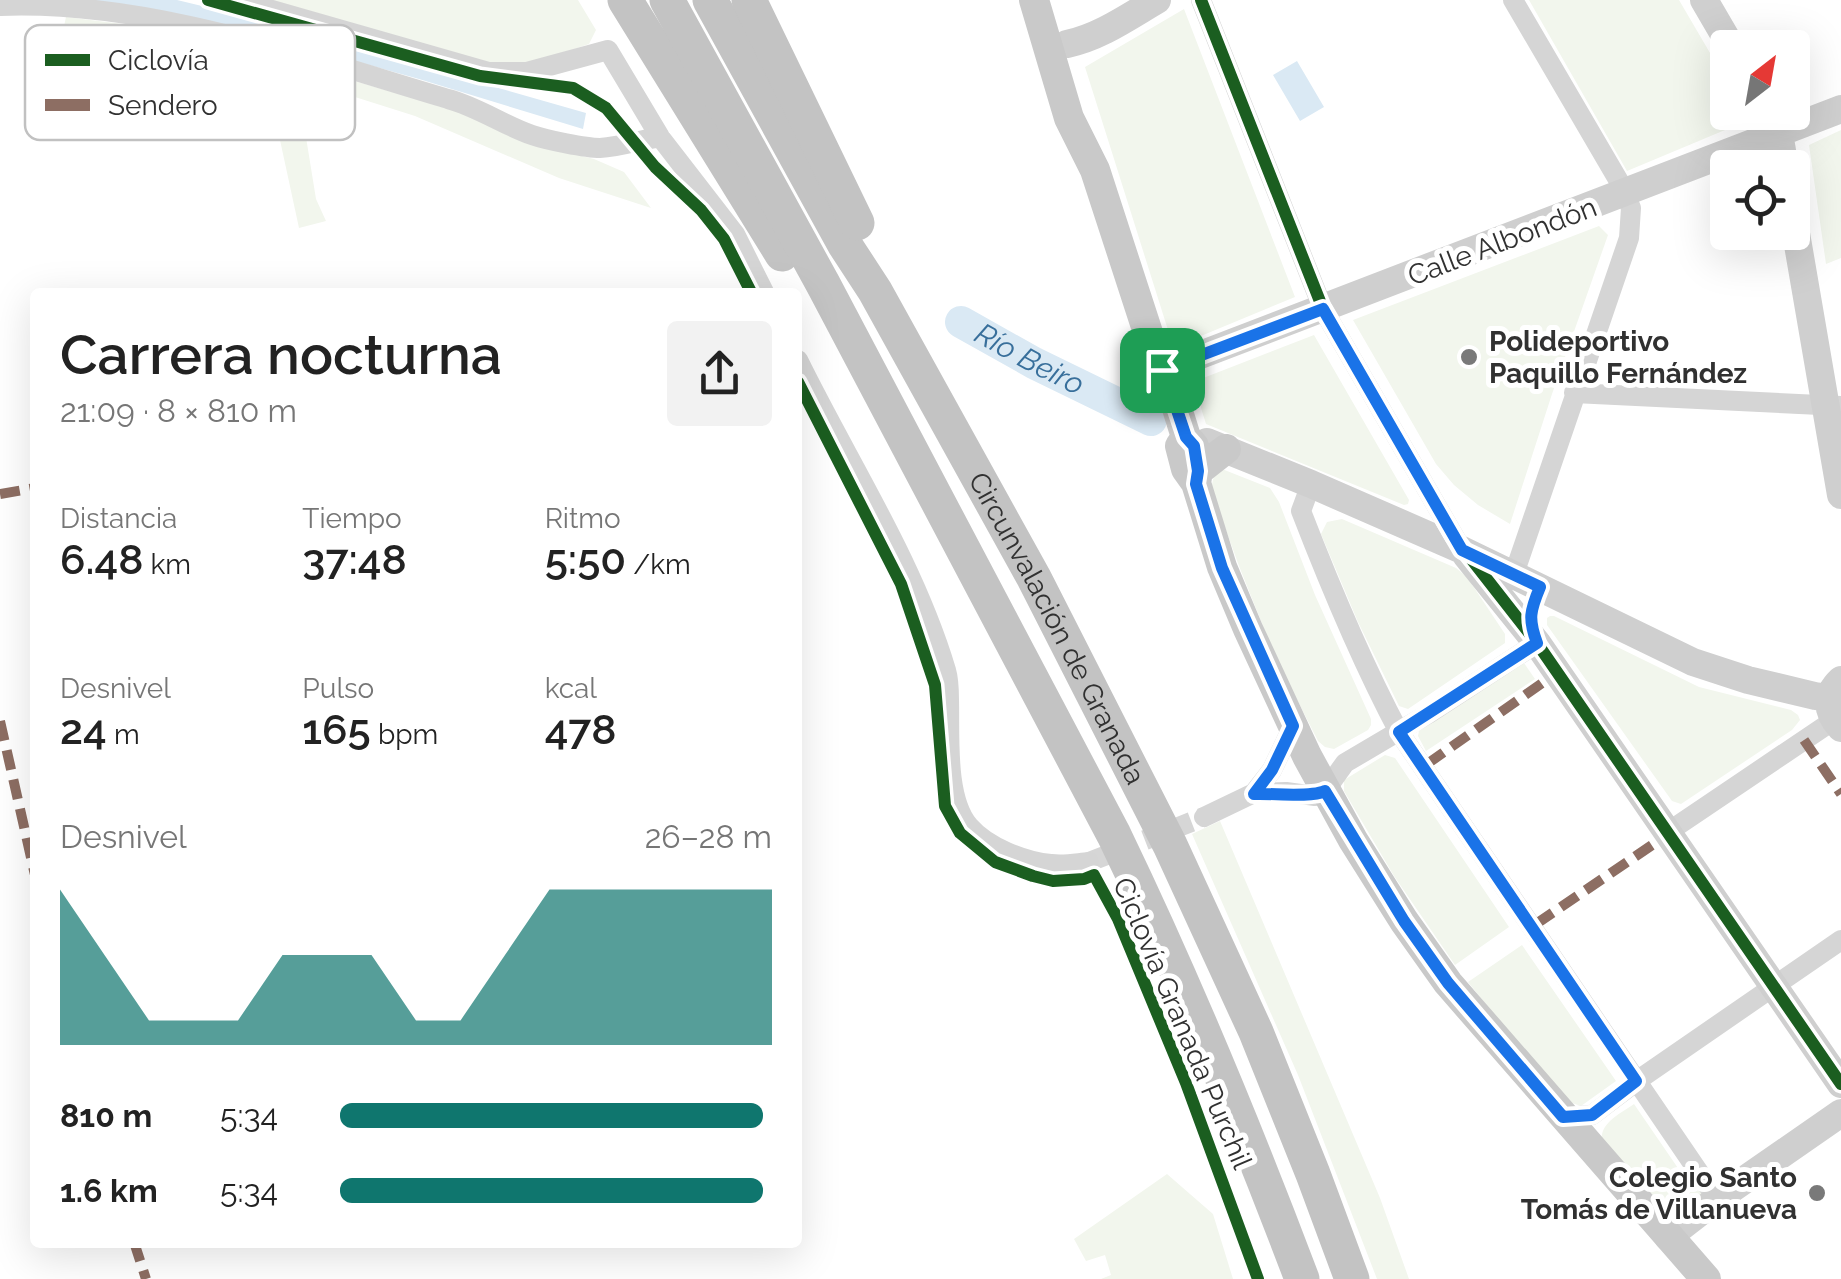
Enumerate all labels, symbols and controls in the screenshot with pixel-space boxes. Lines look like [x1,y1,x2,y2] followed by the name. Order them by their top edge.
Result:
[25,25,355,140] legend
[1710,30,1810,130] north arrow
[1710,30,1810,250] map controls
[108,44,209,77] text: Ciclovía
[108,89,218,122] text: Sendero
[1710,150,1810,250] button: locate
[1403,190,1601,293] street label: Calle Albondón
[969,315,1090,402] water label: Río Beiro
[667,321,772,426] button: share
[60,322,502,387] text: Carrera nocturna
[1489,325,1747,390] place label: Polideportivo Paquillo Fernández
[1120,328,1205,413] pin
[1135,343,1190,398] icon: arrive
[1458,346,1480,368] marker: Polideportivo Paquillo Fernández
[60,392,297,429] text: 21:09 · 8 × 810 m
[962,467,1152,790] street label: Circunvalación de Granada
[60,502,177,535] text: Distancia
[302,502,402,535] text: Tiempo
[545,502,621,535] text: Ritmo
[60,535,143,584] text: 6.48
[302,535,407,584] text: 37:48
[545,535,626,584] text: 5:50
[143,548,191,581] text: km
[626,548,691,581] text: /km
[60,672,171,705] text: Desnivel
[302,672,374,705] text: Pulso
[545,672,597,705] text: kcal
[60,705,107,754] text: 24
[302,705,371,754] text: 165
[545,705,617,754] text: 478
[107,718,140,751] text: m
[371,718,438,751] text: bpm
[60,818,187,855] text: Desnivel
[645,818,772,855] text: 26–28 m
[1106,873,1259,1174] street label: Ciclovía Granada Purchil
[60,1097,152,1134] text: 810 m
[220,1097,278,1134] text: 5:34
[1521,1161,1797,1226] place label: Colegio Santo Tomás de Villanueva
[60,1172,158,1209] text: 1.6 km
[220,1172,278,1209] text: 5:34
[1806,1182,1828,1204] marker: Colegio Santo Tomás de Villanueva

